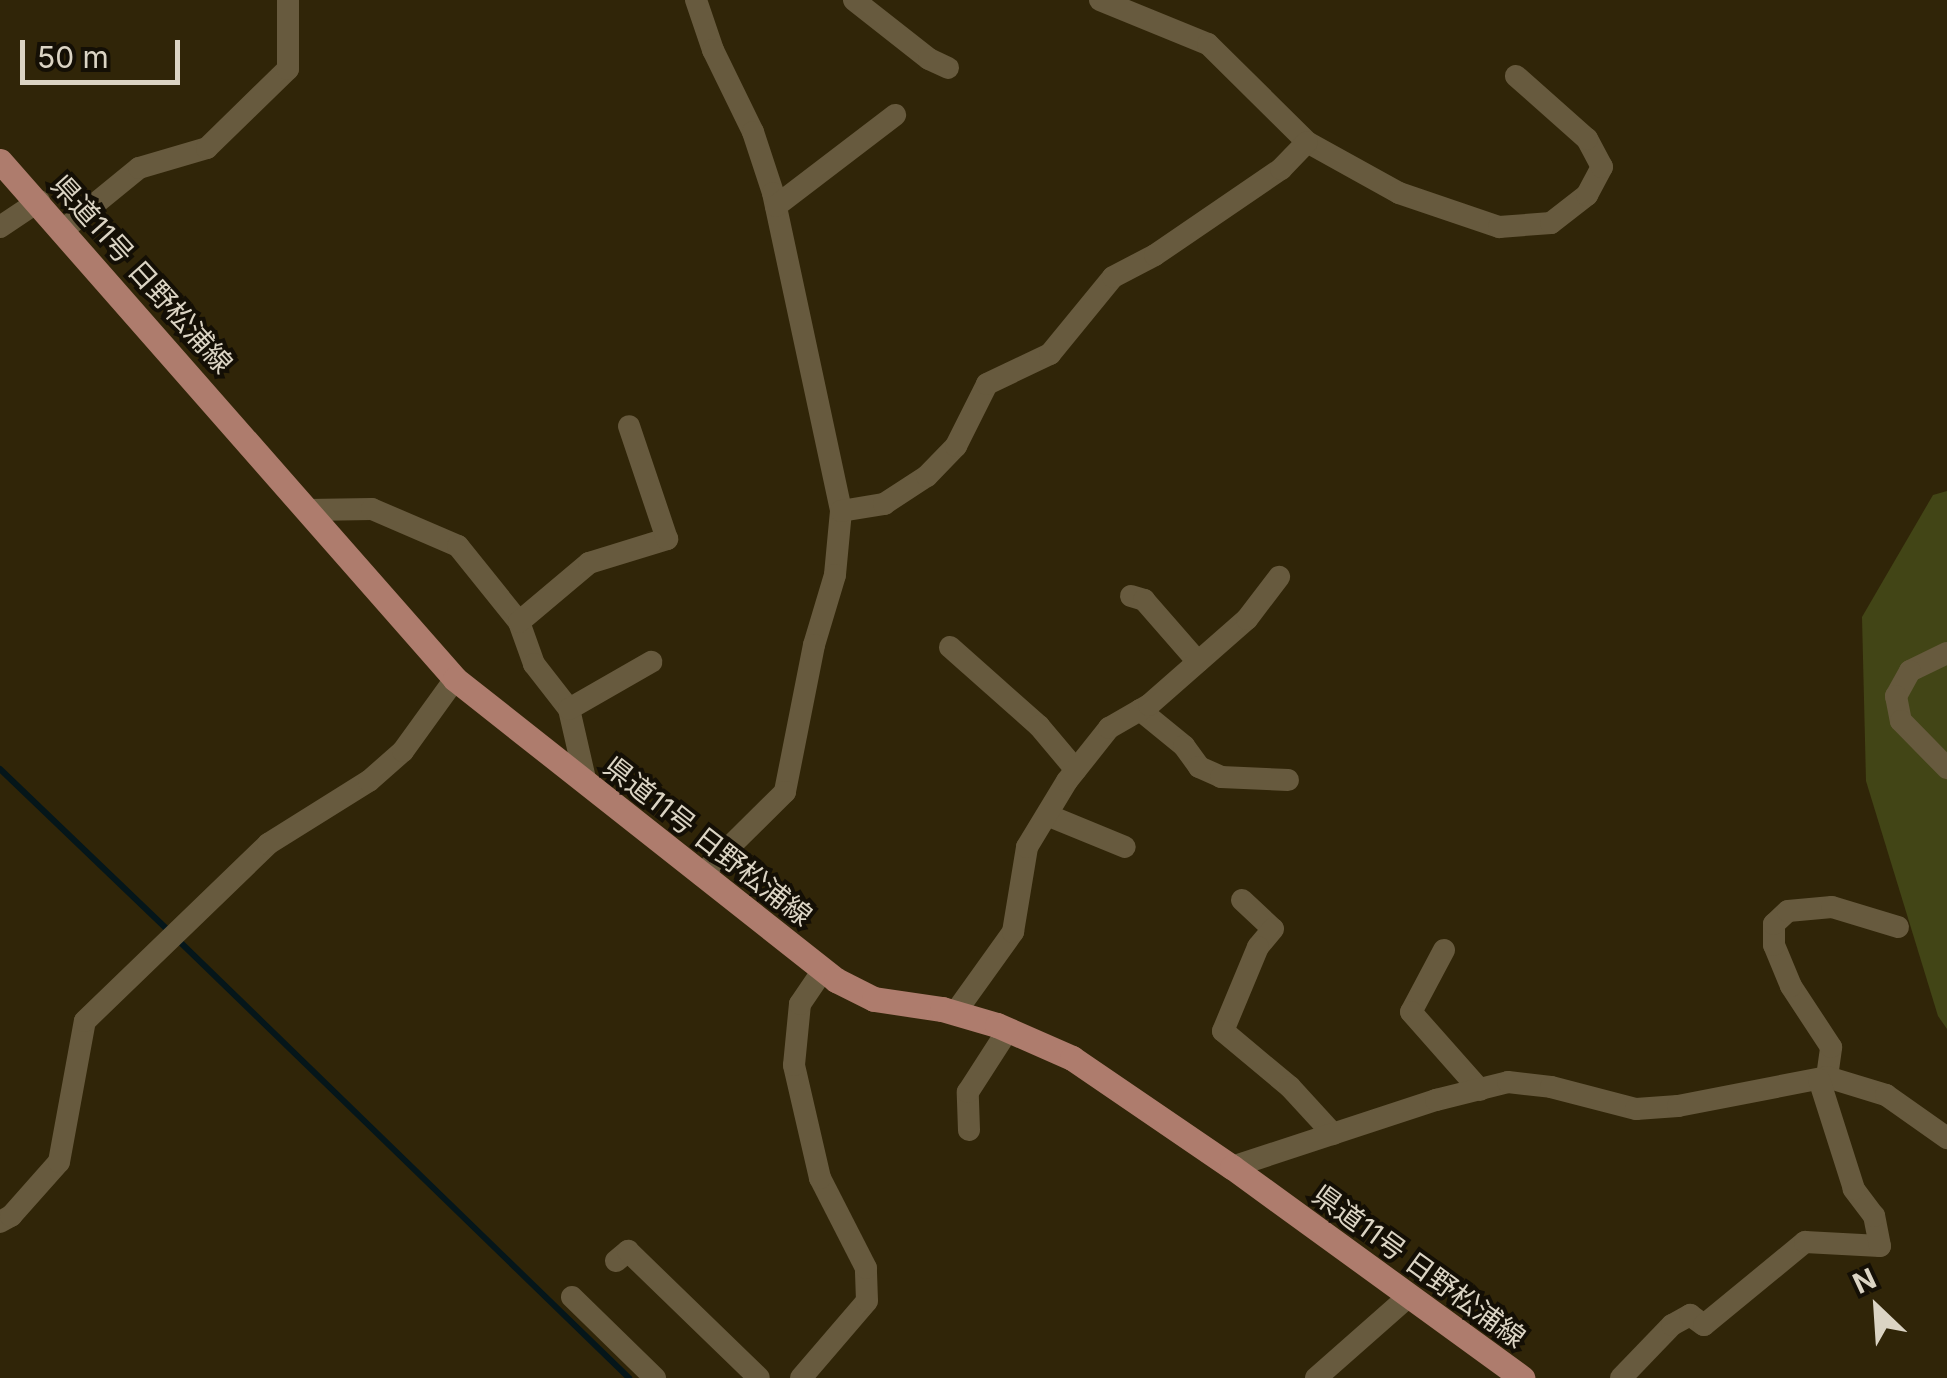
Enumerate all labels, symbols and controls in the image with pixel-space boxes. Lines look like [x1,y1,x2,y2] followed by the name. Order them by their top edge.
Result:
[25,20,185,82] scale bar
[37,39,109,75] text: 50 m
[44,168,240,380] street label: 県道11号 日野松浦線
[597,749,819,933] street label: 県道11号 日野松浦線
[1306,1178,1532,1354] street label: 県道11号 日野松浦線
[1827,1258,1927,1358] north arrow
[1847,1261,1881,1301] text: N

